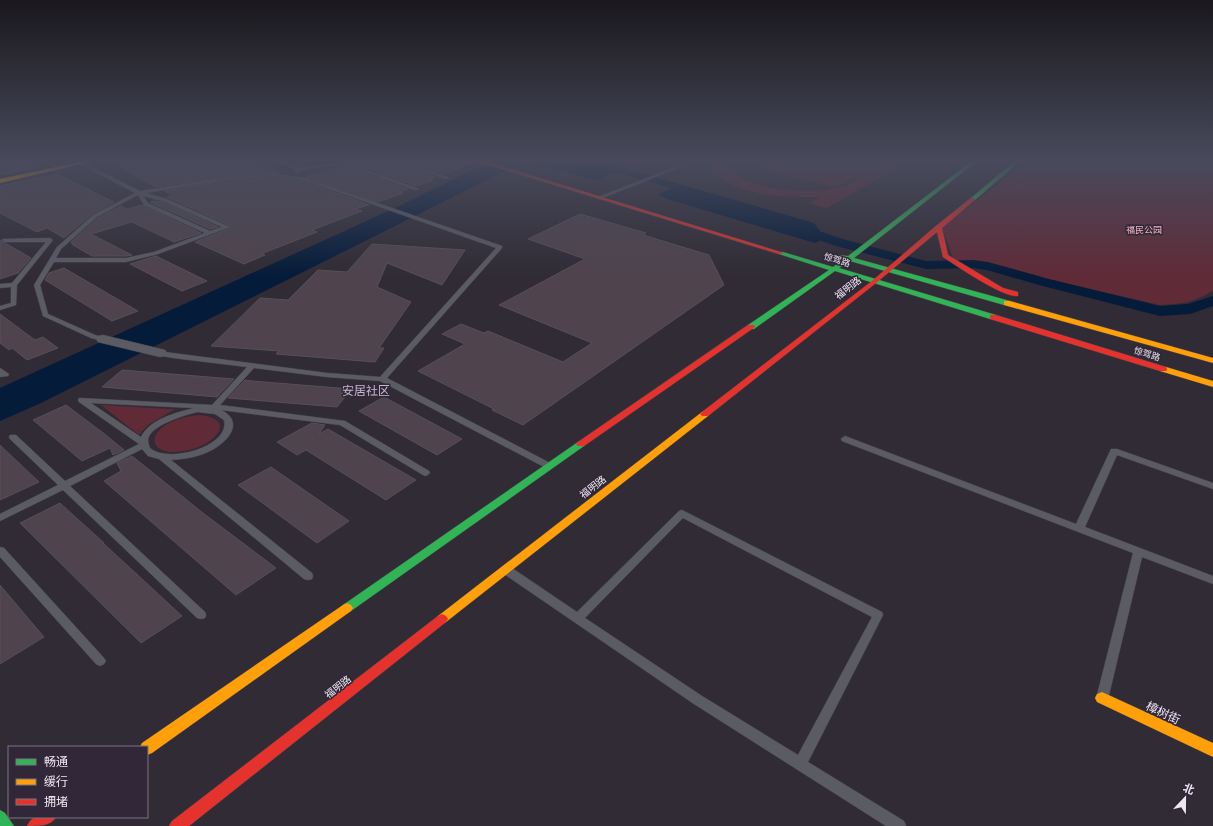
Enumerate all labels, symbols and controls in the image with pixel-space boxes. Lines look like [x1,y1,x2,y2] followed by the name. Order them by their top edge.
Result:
[1126,224,1162,236] park label: 福民公园
[822,250,852,270] street label: 惊驾路
[832,274,864,302] street label: 福明路
[1132,344,1162,364] street label: 惊驾路
[342,383,390,399] district label: 安居社区
[577,473,609,501] street label: 福明路
[322,673,354,701] street label: 福明路
[1143,698,1183,728] street label: 樟树街
[8,746,148,818] legend
[44,754,68,770] text: 畅通
[44,774,68,790] text: 缓行
[1165,778,1205,818] north arrow
[1181,780,1196,797] text: 北
[44,794,68,810] text: 拥堵

